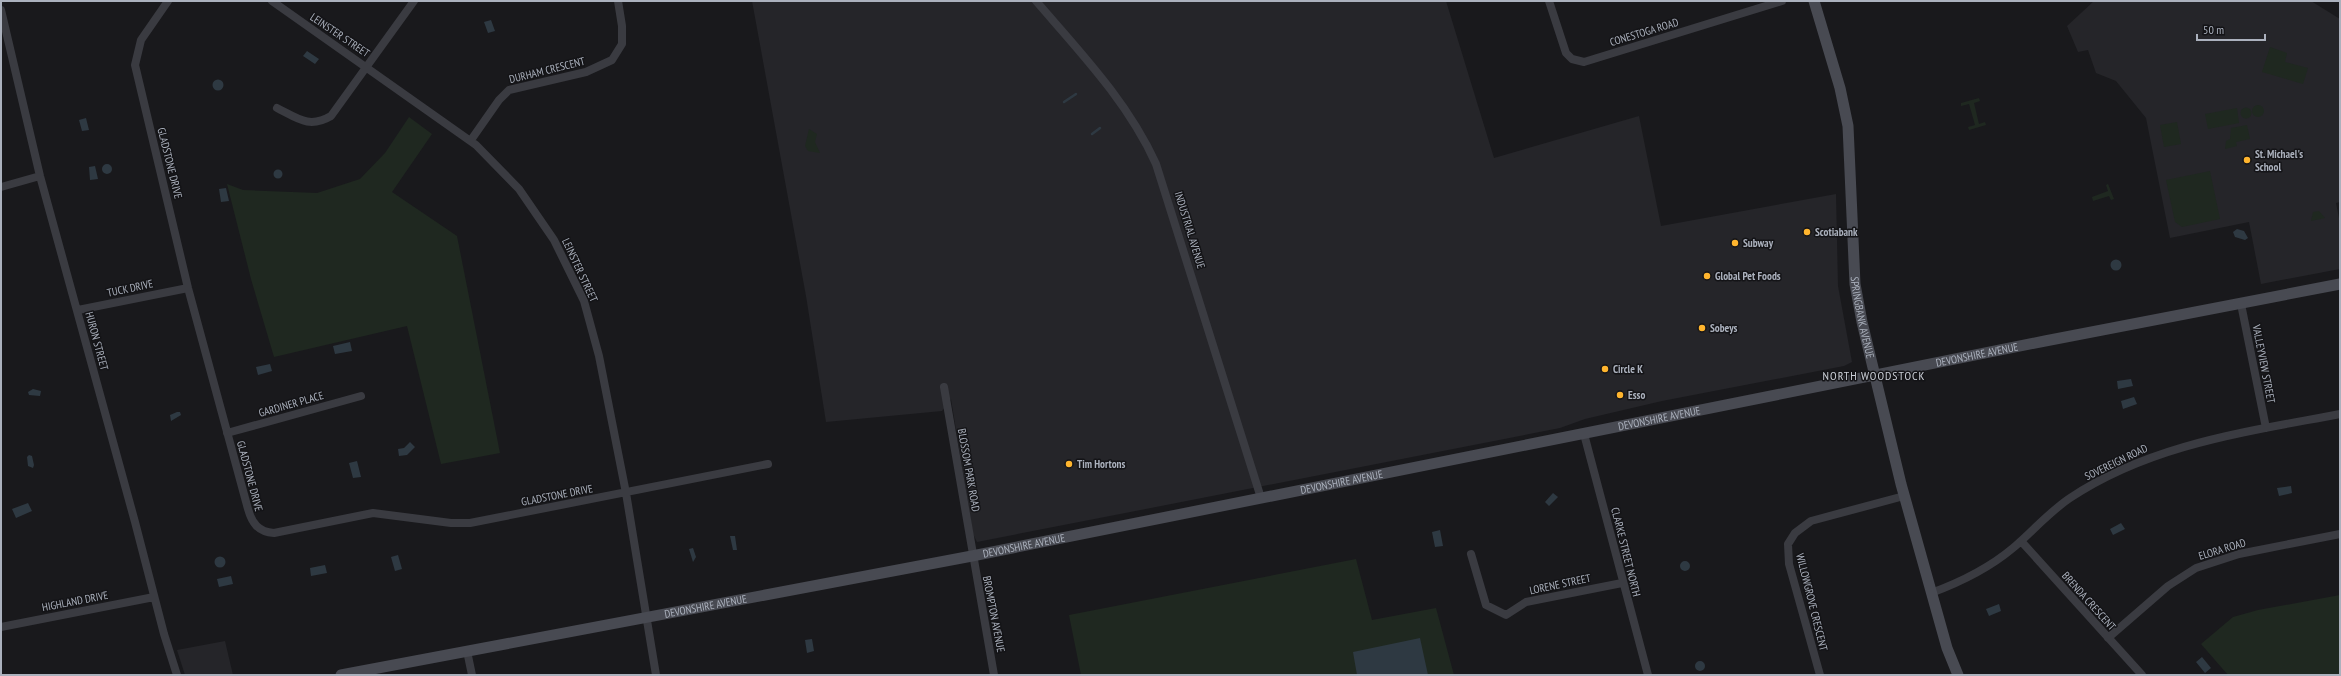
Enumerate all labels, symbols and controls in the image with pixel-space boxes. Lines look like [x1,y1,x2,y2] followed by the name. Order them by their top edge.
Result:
[307,10,373,60] street label: LEINSTER STREET
[1608,15,1680,49] street label: CONESTOGA ROAD
[2197,16,2265,42] scale bar
[2203,22,2224,37] text: 50 m
[508,54,586,86] street label: DURHAM CRESCENT
[154,126,186,200] street label: GLADSTONE DRIVE
[2255,147,2303,174] place label: St. Michael's School
[2242,155,2252,165] marker: St. Michael's School
[1172,190,1208,270] street label: INDUSTRIAL AVENUE
[1815,225,1858,239] place label: Scotiabank
[1802,227,1812,237] marker: Scotiabank
[559,236,601,304] street label: LEINSTER STREET
[1743,236,1774,250] place label: Subway
[1730,238,1740,248] marker: Subway
[1715,269,1781,283] place label: Global Pet Foods
[1702,271,1712,281] marker: Global Pet Foods
[106,276,155,300] street label: TUCK DRIVE
[1848,276,1878,360] street label: SPRINGBANK AVENUE
[82,310,112,372] street label: HURON STREET
[1710,321,1738,335] place label: Sobeys
[1697,323,1707,333] marker: Sobeys
[2249,323,2278,405] street label: VALLEYVIEW STREET
[1935,340,2020,370] street label: DEVONSHIRE AVENUE
[1613,362,1643,376] place label: Circle K
[1600,364,1610,374] marker: Circle K
[1823,368,1925,383] district label: NORTH WOODSTOCK
[257,388,325,420] street label: GARDINER PLACE
[1628,388,1645,402] place label: Esso
[1615,390,1625,400] marker: Esso
[1617,403,1702,433] street label: DEVONSHIRE AVENUE
[955,427,983,513] street label: BLOSSOM PARK ROAD
[234,439,266,513] street label: GLADSTONE DRIVE
[2082,441,2150,483] street label: SOVEREIGN ROAD
[1077,457,1126,471] place label: Tim Hortons
[1064,459,1074,469] marker: Tim Hortons
[1299,467,1384,497] street label: DEVONSHIRE AVENUE
[520,481,594,509] street label: GLADSTONE DRIVE
[1608,506,1644,598] street label: CLARKE STREET NORTH
[981,530,1066,561] street label: DEVONSHIRE AVENUE
[2197,535,2248,563] street label: ELORA ROAD
[1793,552,1831,652] street label: WILLOWGROVE CRESCENT
[2059,569,2119,633] street label: BRENDA CRESCENT
[1528,571,1592,597] street label: LORENE STREET
[980,575,1008,654] street label: BROMPTON AVENUE
[41,588,110,614] street label: HIGHLAND DRIVE
[663,592,748,621] street label: DEVONSHIRE AVENUE

